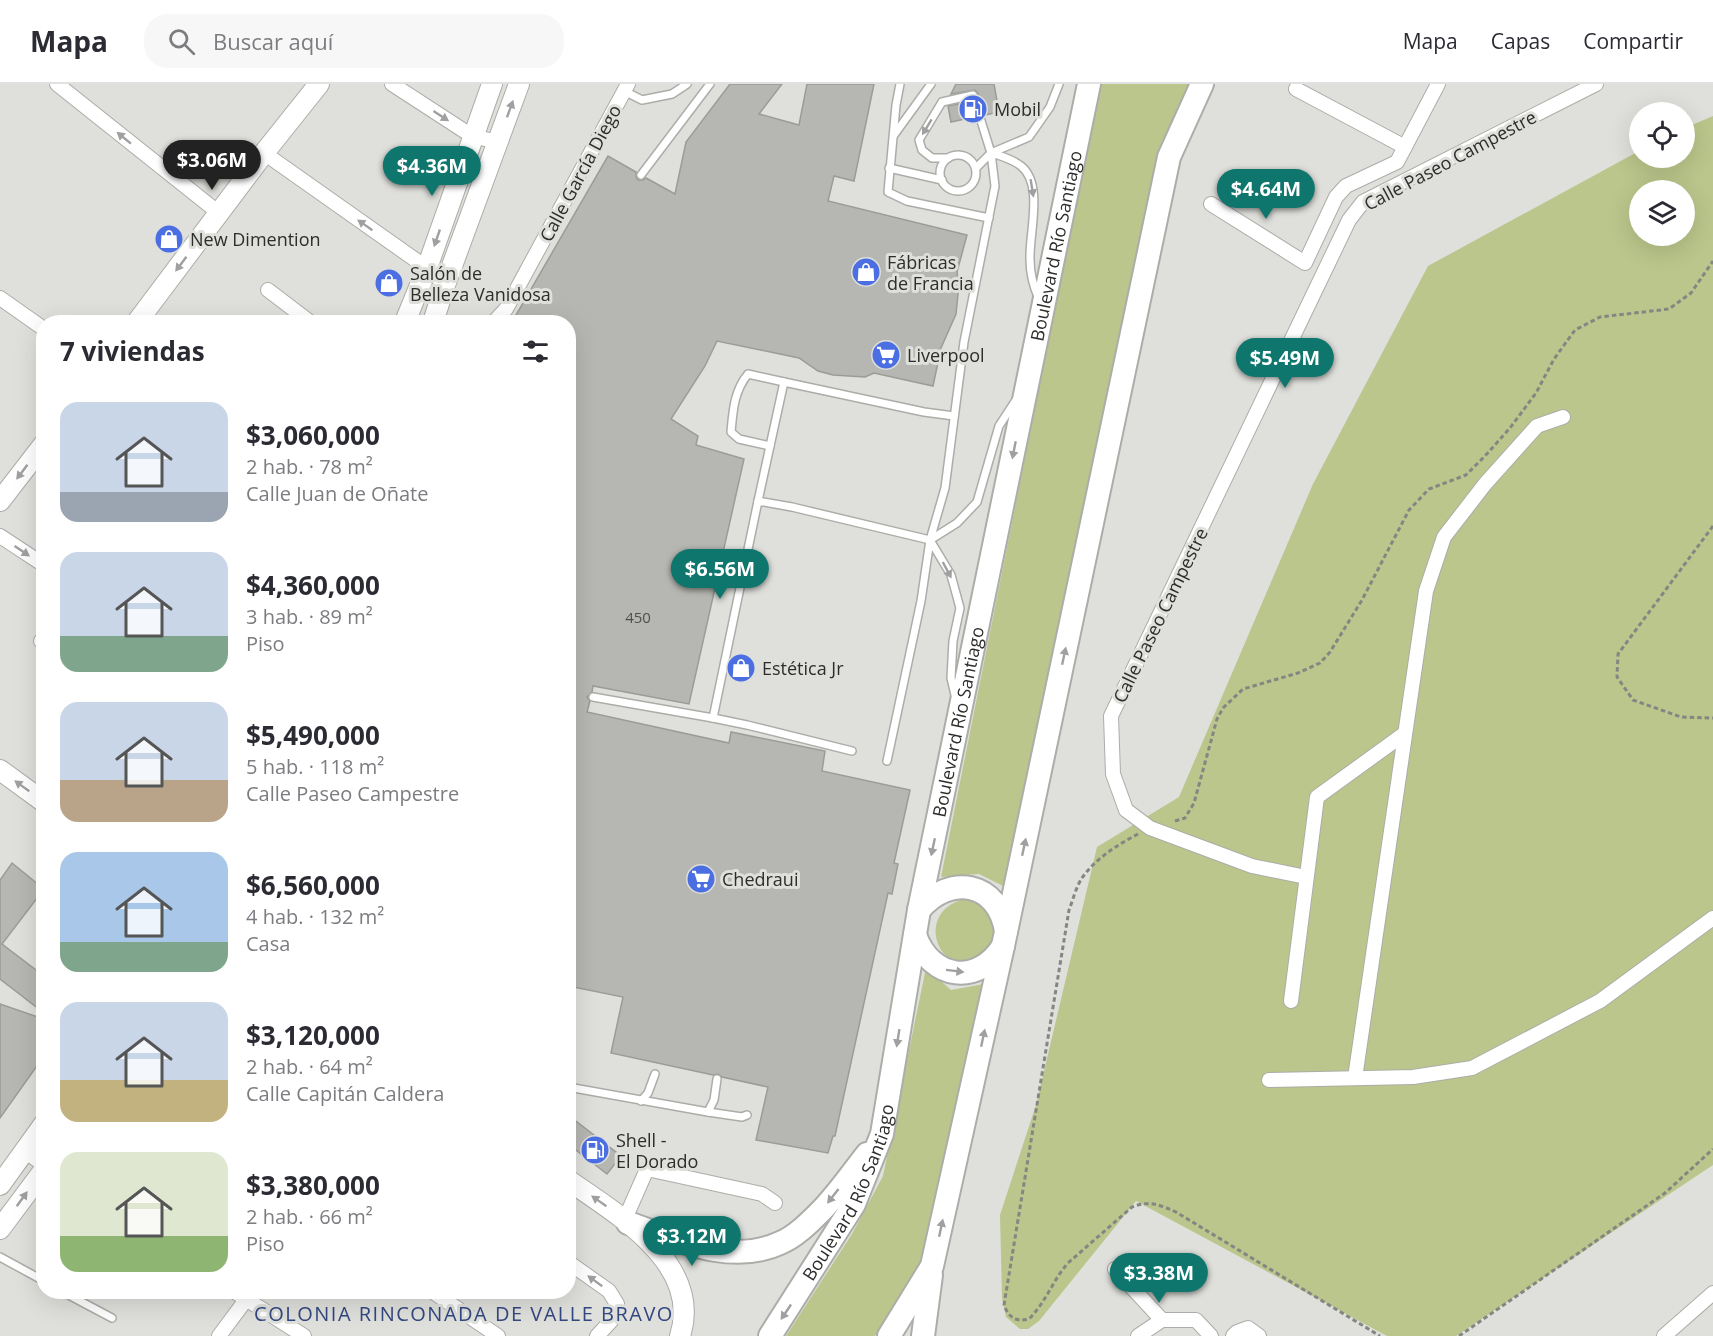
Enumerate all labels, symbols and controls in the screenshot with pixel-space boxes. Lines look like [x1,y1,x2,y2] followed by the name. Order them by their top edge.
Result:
[144,14,564,68] search box
[30,22,108,60] text: Mapa
[165,25,198,58] icon: search
[213,26,333,56] text: Buscar aquí
[1403,27,1458,55] text: Mapa
[1491,27,1550,55] text: Capas
[1583,27,1683,55] text: Compartir
[957,93,989,125] fuel station icon: Mobil
[994,97,1041,121] place label: Mobil
[505,100,515,118] one-way arrow
[534,100,626,246] street label: Calle García Diego
[1629,102,1695,246] map controls
[1629,102,1695,168] button: locate
[1360,104,1540,216] street label: Calle Paseo Campestre
[433,110,449,122] one-way arrow
[921,119,932,135] one-way arrow
[116,131,132,144] one-way arrow
[163,140,261,191] pin: $3.06M
[177,146,247,173] text: $3.06M
[383,146,481,197] pin: $4.36M
[1024,148,1087,343] street label: Boulevard Río Santiago
[397,152,467,179] text: $4.36M
[1217,169,1315,220] pin: $4.64M
[1231,175,1301,202] text: $4.64M
[1027,179,1036,198] one-way arrow
[1629,180,1695,246] button: layers
[358,219,374,231] one-way arrow
[153,223,185,255] shop icon: New Dimention
[190,227,321,251] place label: New Dimention
[432,229,442,247] one-way arrow
[887,250,974,295] place label: Fábricas de Francia
[176,256,188,271] one-way arrow
[850,256,882,288] shop icon: Fábricas de Francia
[410,261,551,306] place label: Salón de Belleza Vanidosa
[373,267,405,299] shop icon: Salón de Belleza Vanidosa
[60,333,205,369] text: 7 viviendas
[519,335,552,368] icon: filters
[1236,338,1334,389] pin: $5.49M
[870,339,902,371] supermarket icon: Liverpool
[907,343,985,367] place label: Liverpool
[1250,344,1320,371] text: $5.49M
[246,417,380,453] text: $3,060,000
[108,426,180,498] icon: home
[1009,441,1018,460] one-way arrow
[246,453,373,480] text: 2 hab. · 78 m²
[16,465,28,480] one-way arrow
[246,480,428,507] text: Calle Juan de Oñate
[1107,524,1213,706] street label: Calle Paseo Campestre
[13,545,29,557] one-way arrow
[671,549,769,600] pin: $6.56M
[685,555,755,582] text: $6.56M
[942,561,952,579] one-way arrow
[246,567,380,603] text: $4,360,000
[108,576,180,648] icon: home
[246,603,373,630] text: 3 hab. · 89 m²
[625,607,651,627] house number: 450
[926,624,989,819] street label: Boulevard Río Santiago
[246,630,285,657] text: Piso
[1060,646,1069,665] one-way arrow
[725,652,757,684] shop icon: Estética Jr
[762,656,844,680] place label: Estética Jr
[246,717,380,753] text: $5,490,000
[108,726,180,798] icon: home
[246,753,384,780] text: 5 hab. · 118 m²
[14,780,30,792] one-way arrow
[246,780,459,807] text: Calle Paseo Campestre
[927,837,937,856] one-way arrow
[1020,837,1029,856] one-way arrow
[685,863,717,895] supermarket icon: Chedraui
[246,867,380,903] text: $6,560,000
[722,867,798,891] place label: Chedraui
[108,876,180,948] icon: home
[246,903,384,930] text: 4 hab. · 132 m²
[246,930,290,957] text: Casa
[946,966,965,976] one-way arrow
[246,1017,380,1053] text: $3,120,000
[108,1026,180,1098] icon: home
[979,1028,988,1047] one-way arrow
[893,1029,902,1048] one-way arrow
[246,1053,373,1080] text: 2 hab. · 64 m²
[246,1080,444,1107] text: Calle Capitán Caldera
[796,1102,899,1285] street label: Boulevard Río Santiago
[616,1128,698,1173] place label: Shell - El Dorado
[579,1134,611,1166] fuel station icon: Shell - El Dorado
[246,1167,380,1203] text: $3,380,000
[108,1176,180,1248] icon: home
[828,1189,840,1204] one-way arrow
[16,1192,28,1208] one-way arrow
[591,1195,607,1207] one-way arrow
[246,1203,373,1230] text: 2 hab. · 66 m²
[643,1216,741,1267] pin: $3.12M
[937,1218,946,1237] one-way arrow
[657,1222,727,1249] text: $3.12M
[246,1230,285,1257] text: Piso
[1110,1253,1208,1304] pin: $3.38M
[1124,1259,1194,1286] text: $3.38M
[588,1275,604,1287] one-way arrow
[254,1300,674,1327] district label: COLONIA RINCONADA DE VALLE BRAVO
[780,1304,791,1320] one-way arrow

